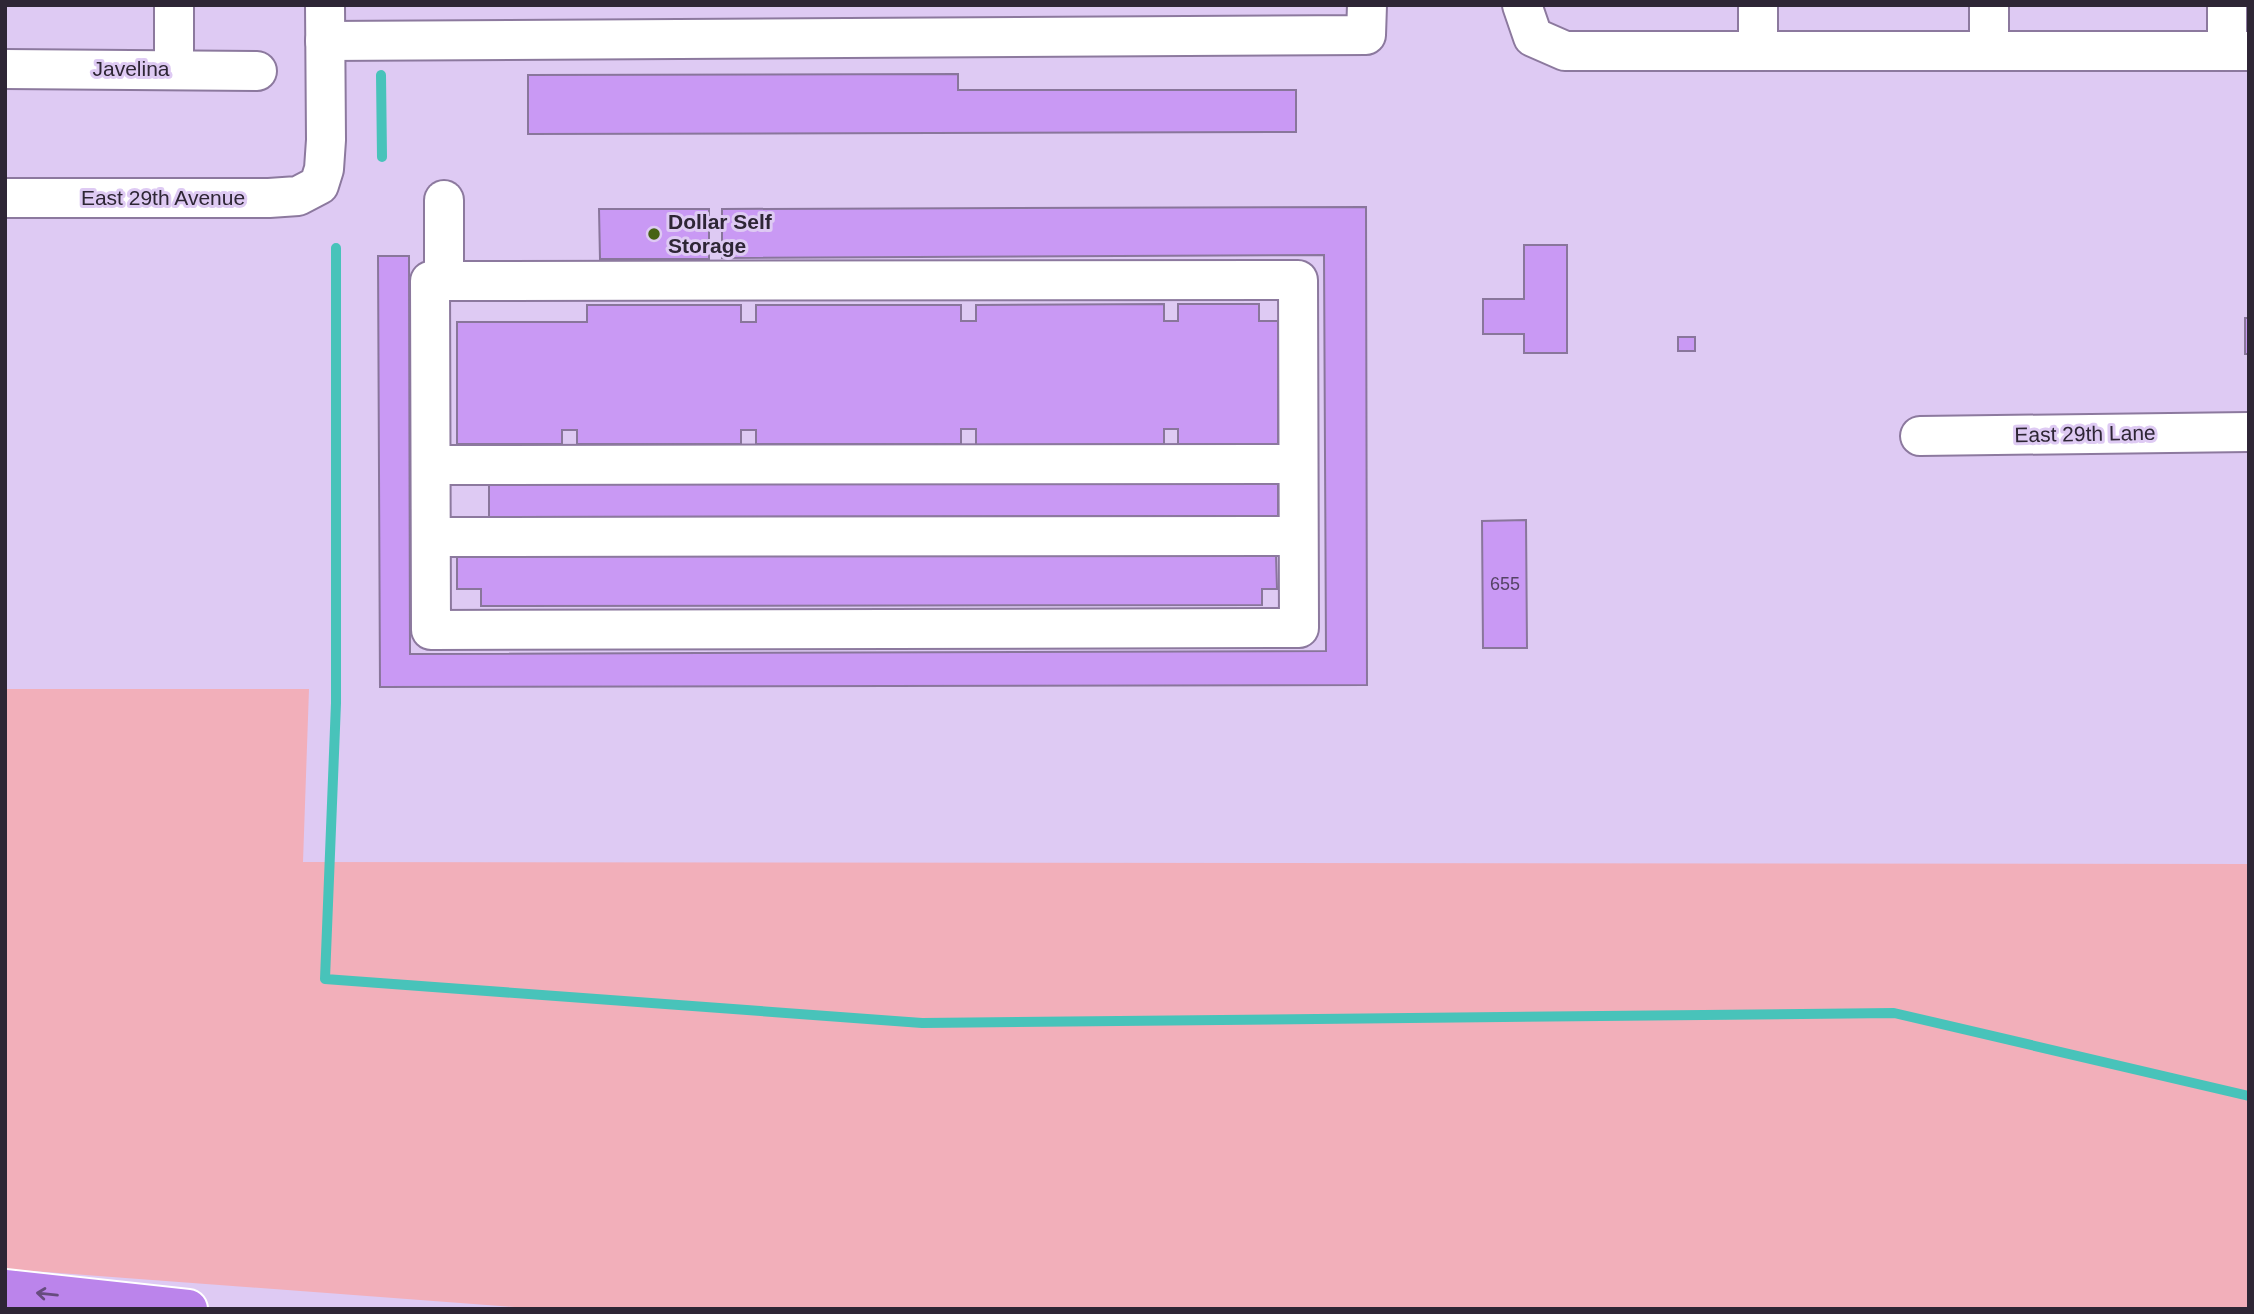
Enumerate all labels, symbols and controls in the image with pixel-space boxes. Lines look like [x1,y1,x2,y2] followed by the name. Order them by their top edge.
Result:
[92,57,170,80] street label: Javelina
[81,186,245,209] street label: East 29th Avenue
[668,210,773,257] place label: Dollar Self Storage
[646,226,662,242] marker: Dollar Self Storage
[2014,421,2156,446] street label: East 29th Lane
[1490,574,1520,594] house number: 655
[36,1287,59,1300] one-way arrow

